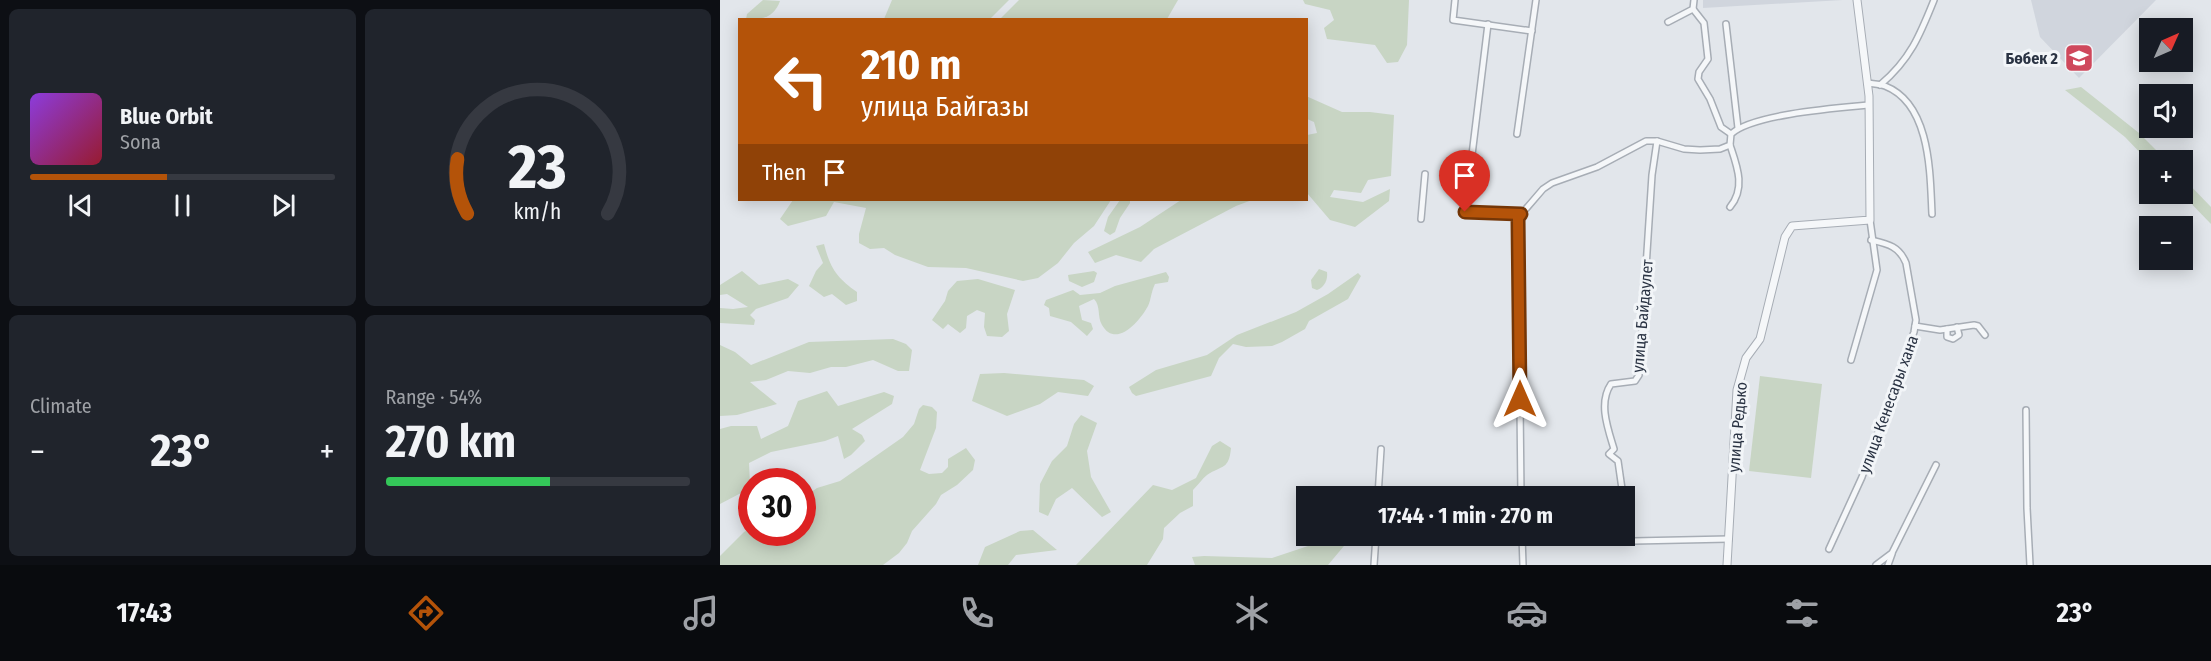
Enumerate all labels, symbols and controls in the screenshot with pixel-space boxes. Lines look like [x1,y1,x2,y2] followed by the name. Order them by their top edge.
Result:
[2139,18,2193,72] north arrow
[2139,18,2193,270] map controls
[861,40,961,90] text: 210 m
[762,42,840,120] icon: left
[2063,42,2095,74] school or university icon: Бөбек 2
[2006,49,2059,68] place label: Бөбек 2
[2139,84,2193,138] button: sound
[861,91,1030,123] text: улица Байгазы
[120,103,213,130] text: Blue Orbit
[120,130,161,154] text: Sona
[508,131,567,206] text: 23
[1439,150,1490,212] pin
[2139,150,2193,204] button: +
[818,156,851,189] icon: arrive
[762,159,806,186] text: Then
[1448,159,1481,192] icon: arrive
[64,189,97,222] icon: previous
[166,189,199,222] icon: pause
[267,189,300,222] icon: next
[514,200,562,226] text: km/h
[2139,216,2193,270] button: −
[1628,258,1657,373] street label: улица Байдаулет
[1855,333,1922,476] street label: улица Кенесары хана
[1488,367,1552,431] position arrow
[1724,381,1751,473] street label: улица Редько
[386,385,482,409] text: Range · 54%
[30,394,92,418] text: Climate
[386,415,516,469] text: 270 km
[151,424,214,478] text: 23°
[30,432,45,472] text: −
[319,432,334,472] text: +
[738,468,816,546] speed limit sign: 30
[1378,502,1553,529] text: 17:44 · 1 min · 270 m
[405,592,447,634] icon: directions
[680,592,722,634] icon: music
[956,592,998,634] icon: phone
[1231,592,1273,634] icon: climate
[1506,592,1548,634] icon: car
[1781,592,1823,634] icon: filters
[117,597,172,629] text: 17:43
[2056,597,2094,629] text: 23°

